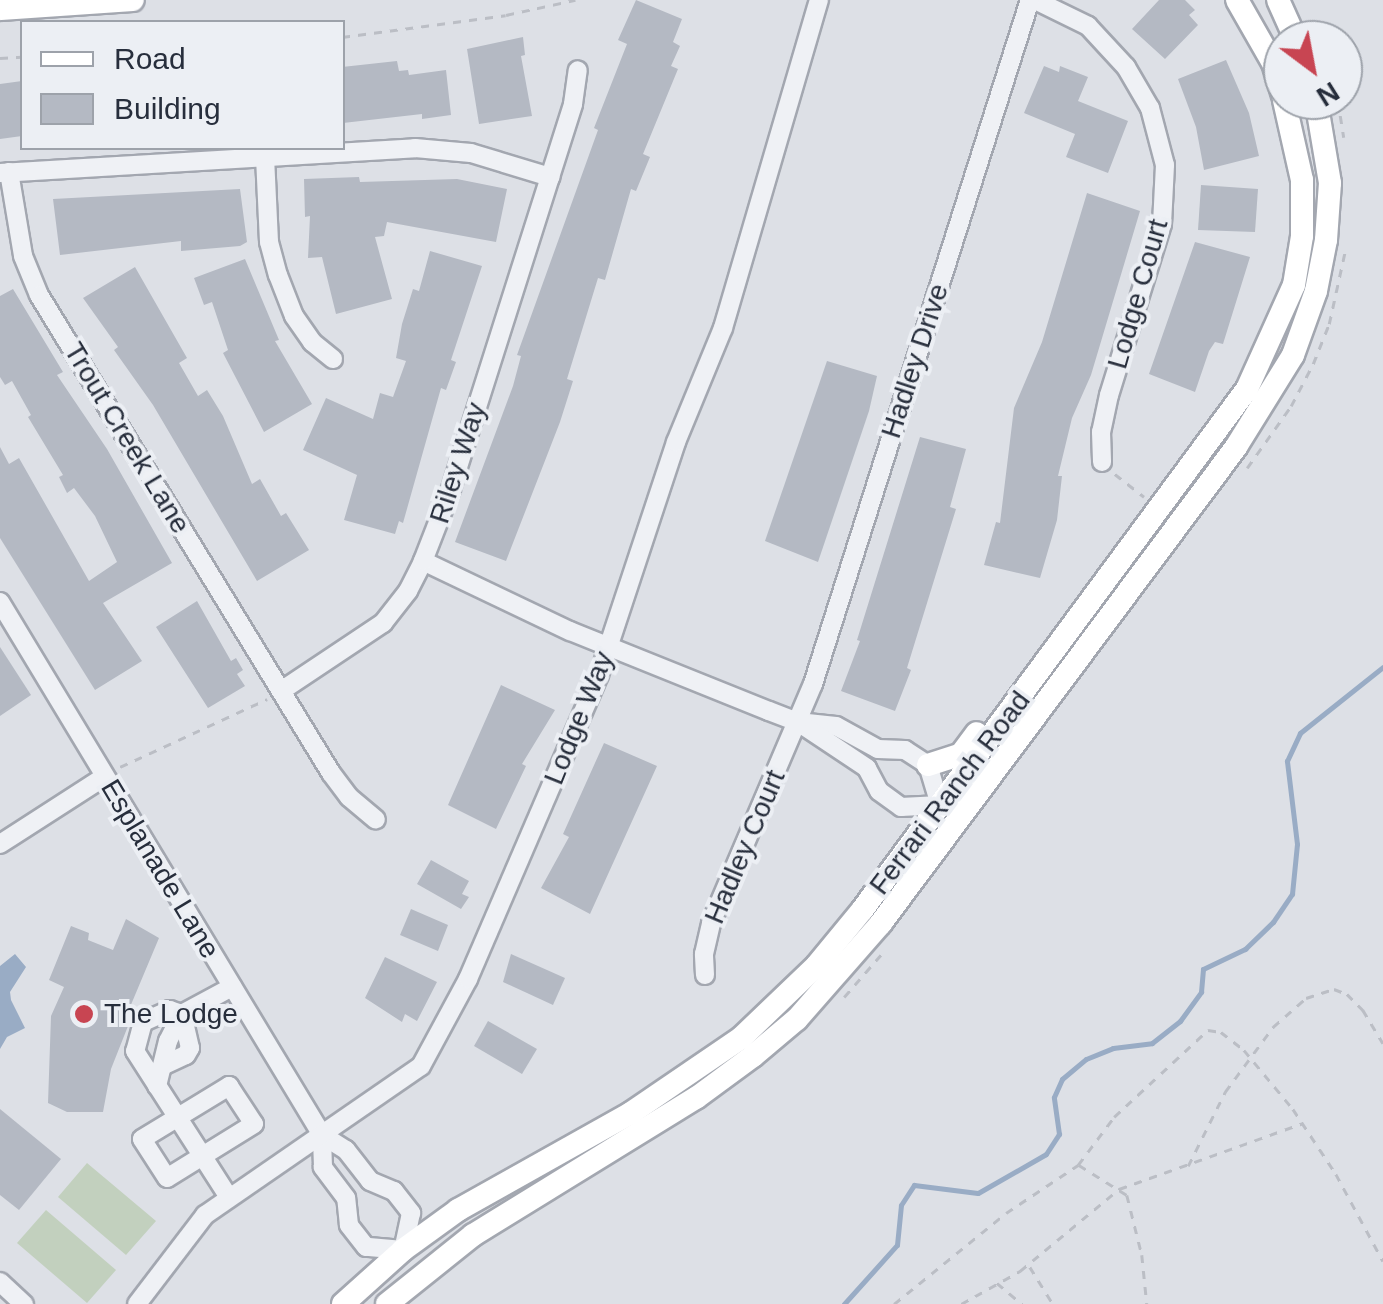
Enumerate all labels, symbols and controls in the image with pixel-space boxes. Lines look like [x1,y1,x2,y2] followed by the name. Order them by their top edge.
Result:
[20,20,345,150] legend
[1263,20,1363,120] north arrow
[114,42,186,75] text: Road
[1311,76,1345,113] text: N
[114,92,221,125] text: Building
[1101,215,1175,373] street label: Lodge Court
[874,280,956,442] street label: Hadley Drive
[57,336,197,540] street label: Trout Creek Lane
[423,398,493,528] street label: Riley Way
[537,647,621,789] street label: Lodge Way
[863,685,1037,901] street label: Ferrari Ranch Road
[698,765,792,929] street label: Hadley Court
[93,774,227,964] street label: Esplanade Lane
[104,997,238,1031] place label: The Lodge
[73,1003,95,1025] marker: The Lodge

